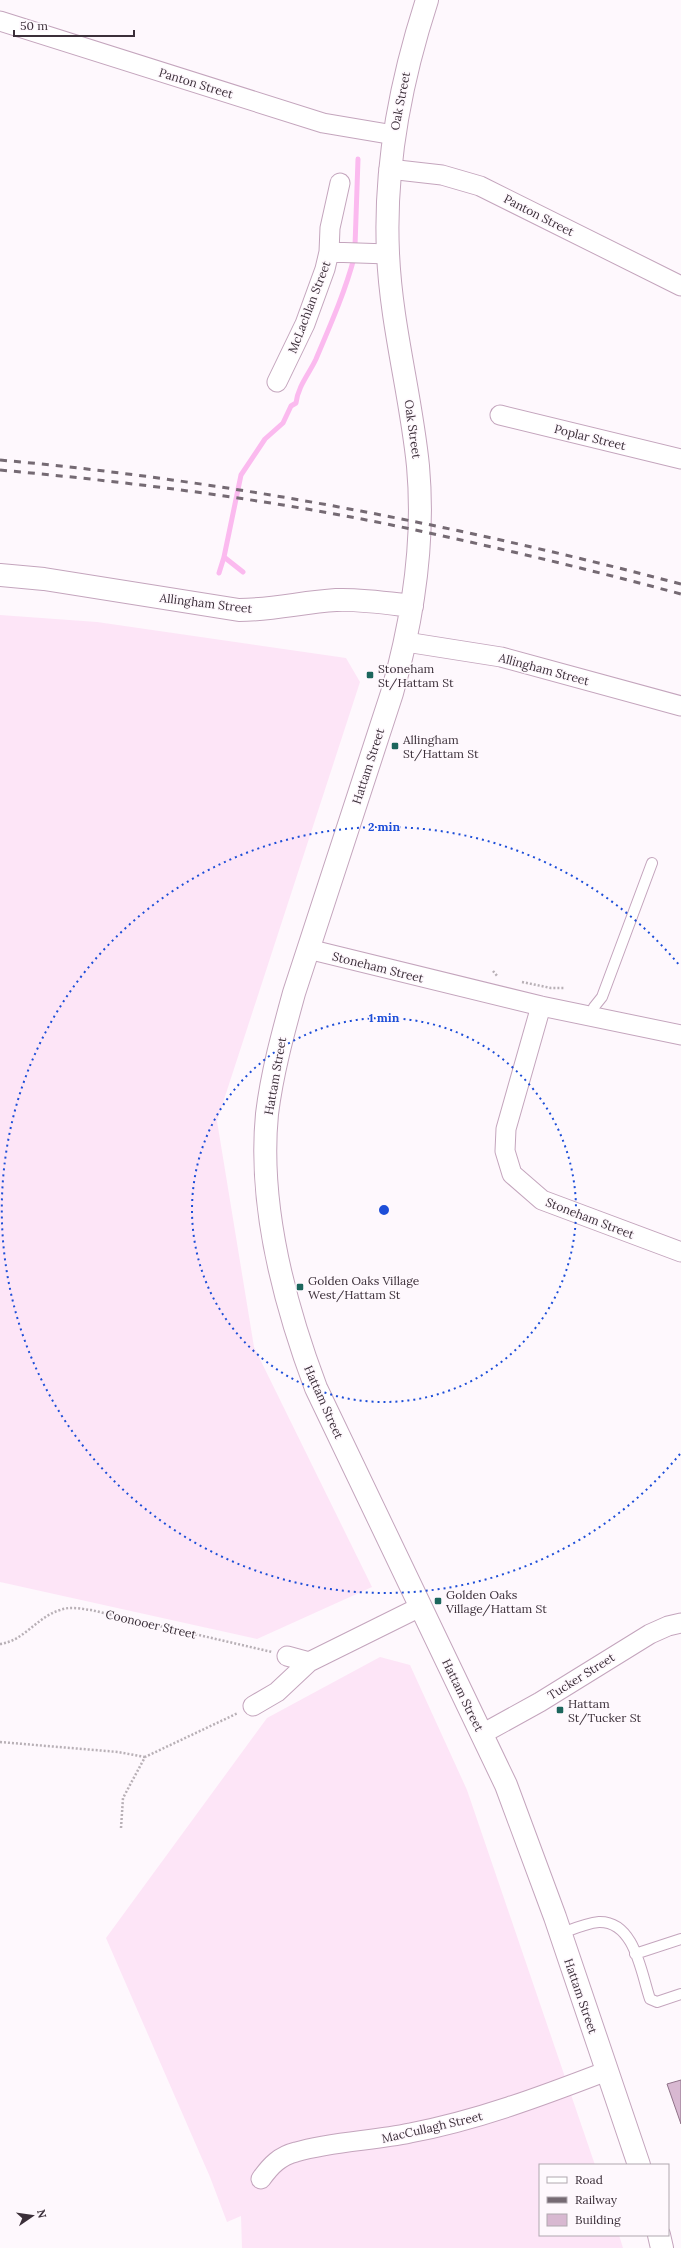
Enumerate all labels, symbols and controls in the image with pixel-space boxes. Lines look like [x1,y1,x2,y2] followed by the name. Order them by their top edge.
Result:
[14,12,134,38] scale bar
[20,18,48,33] text: 50 m
[157,65,235,101] street label: Panton Street
[387,70,413,132] street label: Oak Street
[501,191,577,239] street label: Panton Street
[284,258,334,355] street label: McLachlan Street
[401,399,425,460] street label: Oak Street
[553,421,628,453] street label: Poplar Street
[158,590,253,616] street label: Allingham Street
[496,649,591,688] street label: Allingham Street
[378,661,454,691] place label: Stoneham St/Hattam St
[365,670,375,680] marker: Stoneham St/Hattam St
[349,726,387,806] street label: Hattam Street
[402,732,479,762] place label: Allingham St/Hattam St
[390,741,400,751] marker: Allingham St/Hattam St
[368,819,400,834] text: 2 min
[331,948,426,986] street label: Stoneham Street
[369,1010,400,1025] text: 1 min
[261,1036,289,1116] street label: Hattam Street
[544,1194,637,1242] street label: Stoneham Street
[377,1203,391,1217] centre of rings
[308,1273,420,1303] place label: Golden Oaks Village West/Hattam St
[295,1282,305,1292] marker: Golden Oaks Village West/Hattam St
[301,1363,347,1441] street label: Hattam Street
[445,1587,547,1617] place label: Golden Oaks Village/Hattam St
[433,1596,443,1606] marker: Golden Oaks Village/Hattam St
[104,1606,198,1642] street label: Coonooer Street
[545,1649,618,1703] street label: Tucker Street
[439,1656,487,1734] street label: Hattam Street
[568,1696,641,1726] place label: Hattam St/Tucker St
[555,1705,565,1715] marker: Hattam St/Tucker St
[561,1956,601,2036] street label: Hattam Street
[380,2108,484,2146] street label: MacCullagh Street
[539,2164,669,2236] legend
[575,2172,603,2187] text: Road
[575,2192,618,2207] text: Railway
[12,2196,52,2236] north arrow
[34,2208,50,2220] text: N
[575,2212,621,2227] text: Building

